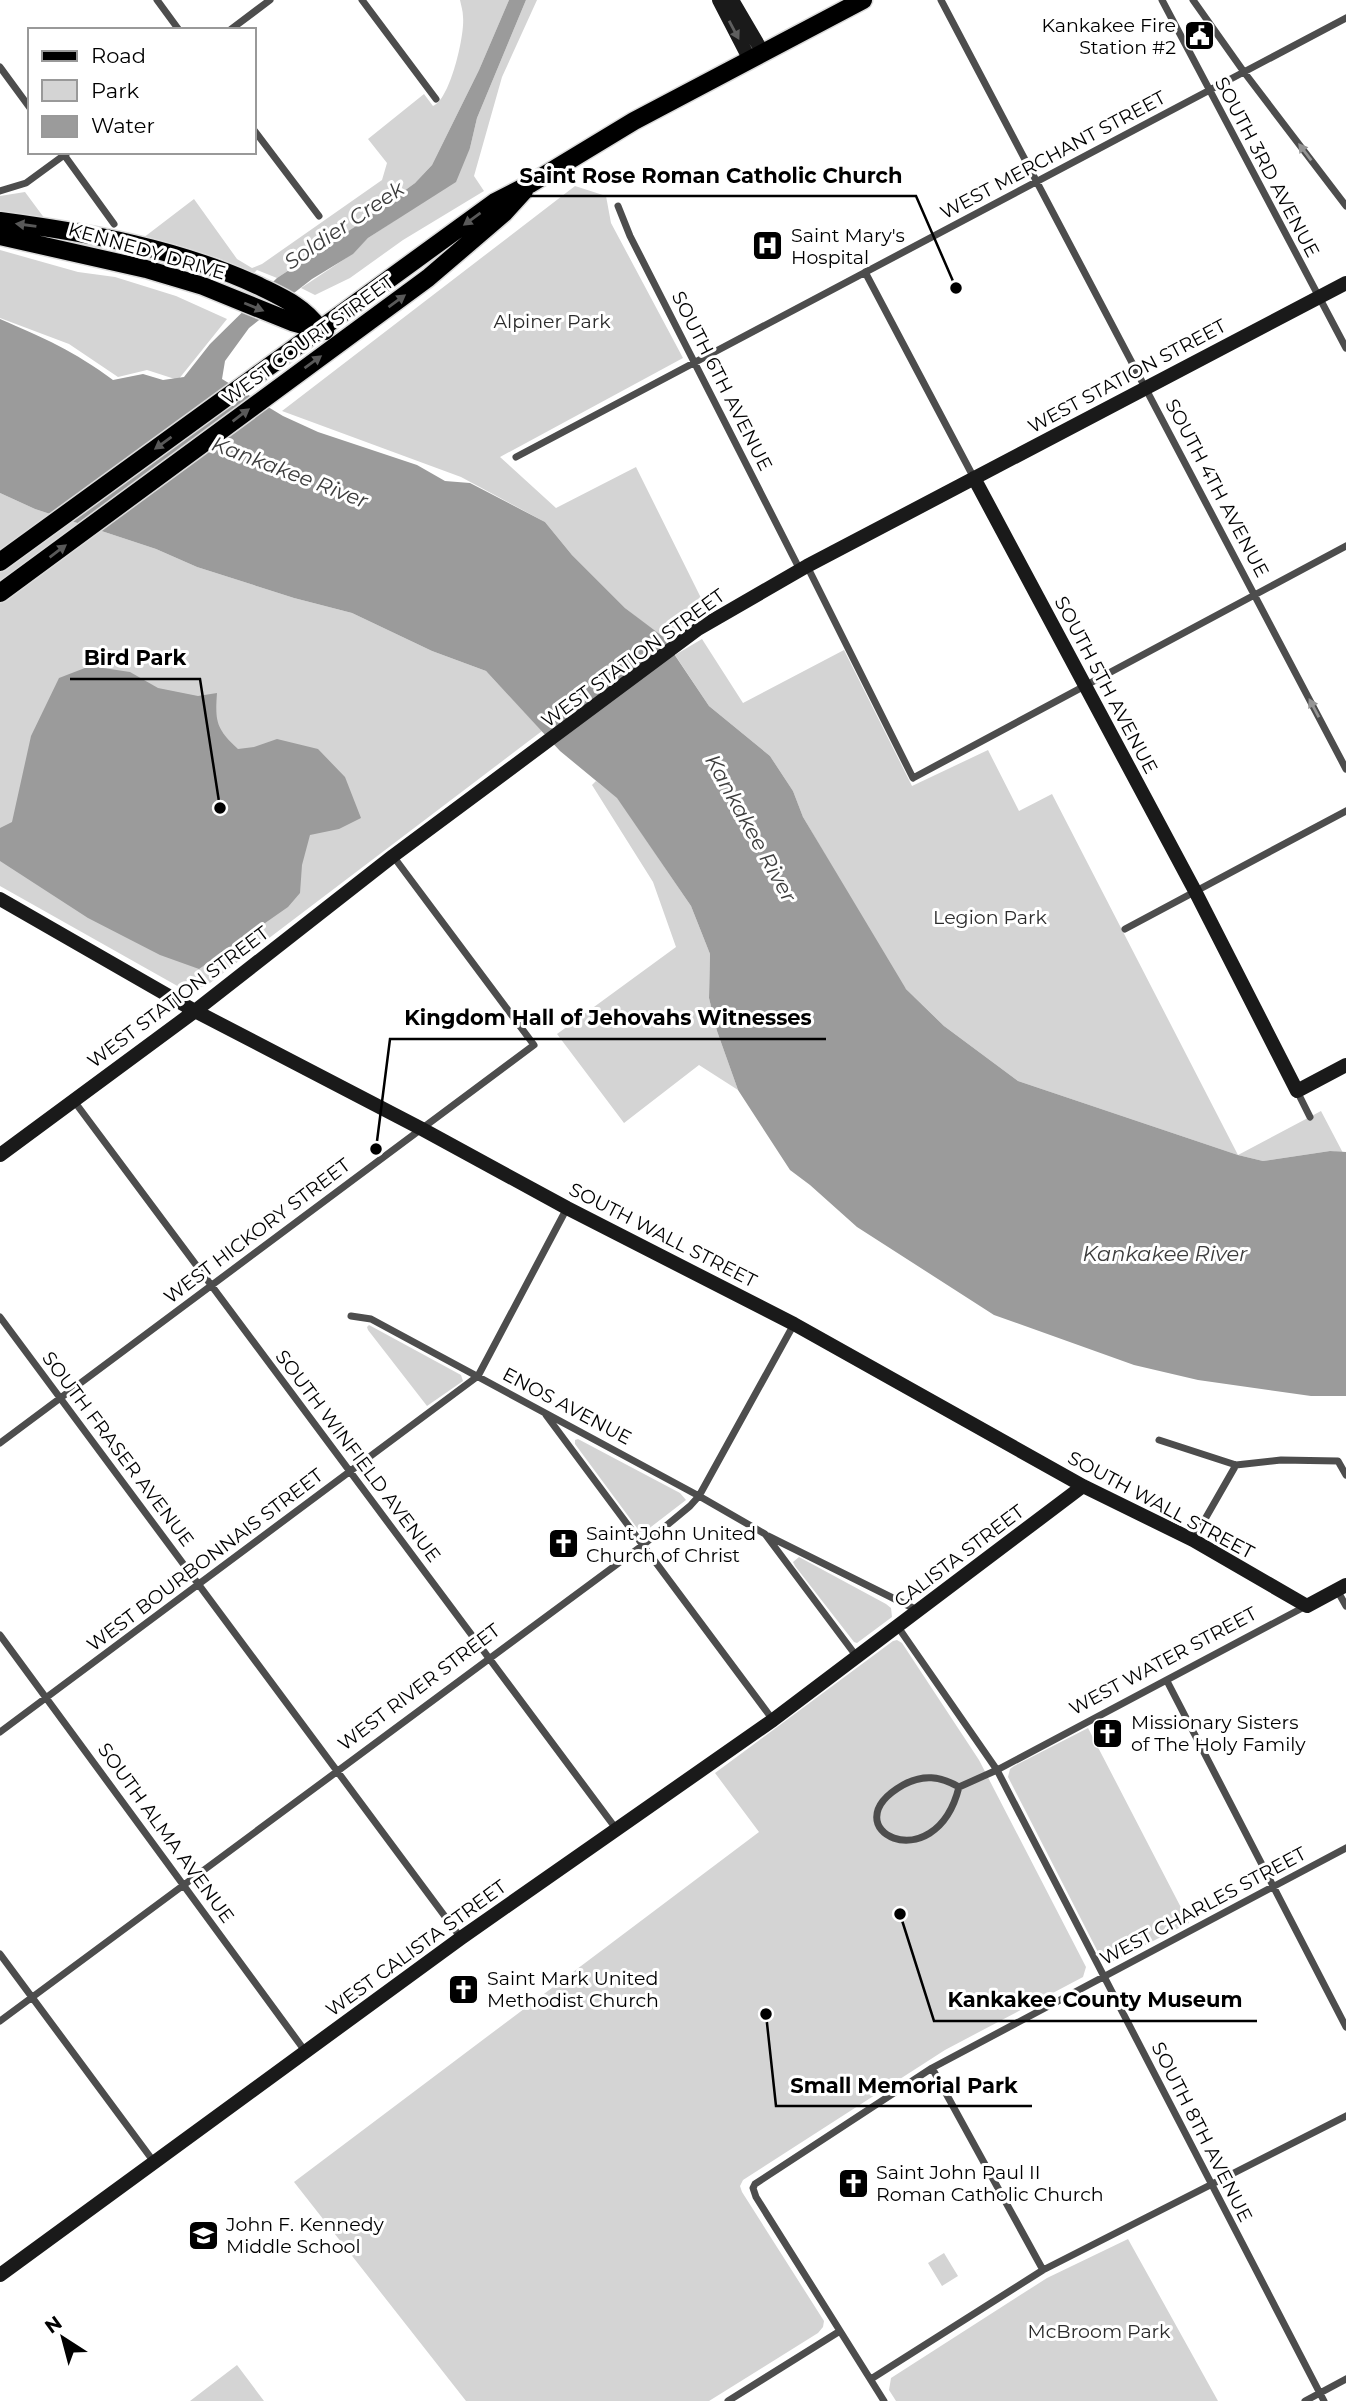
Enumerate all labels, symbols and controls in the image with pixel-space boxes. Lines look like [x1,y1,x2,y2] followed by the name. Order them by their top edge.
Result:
[1041,14,1176,59] place label: Kankakee Fire Station #2
[1182,19,1216,53] public building icon: Kankakee Fire Station #2
[729,20,740,40] one-way arrow
[28,28,256,154] legend
[91,43,146,68] text: Road
[1210,73,1324,261] street label: SOUTH 3RD AVENUE
[91,78,139,103] text: Park
[936,86,1170,224] street label: WEST MERCHANT STREET
[91,113,155,138] text: Water
[1297,143,1312,161] one-way arrow
[506,154,916,196] callout: Saint Rose Roman Catholic Church
[520,163,902,188] text: Saint Rose Roman Catholic Church
[279,175,410,274] water label: Soldier Creek
[463,212,481,226] one-way arrow
[66,218,228,284] street label: KENNEDY DRIVE
[15,219,37,230] one-way arrow
[791,224,905,269] place label: Saint Mary's Hospital
[751,229,785,263] hospital icon: Saint Mary's Hospital
[218,270,398,410] street label: WEST COURT STREET
[667,287,777,475] street label: SOUTH 6TH AVENUE
[388,293,406,308] one-way arrow
[243,301,264,312] one-way arrow
[493,310,611,333] park label: Alpiner Park
[1024,314,1230,438] street label: WEST STATION STREET
[303,355,322,369] one-way arrow
[1160,395,1274,581] street label: SOUTH 4TH AVENUE
[231,408,249,423] one-way arrow
[208,431,372,513] water label: Kankakee River
[155,436,173,451] one-way arrow
[49,544,67,558] one-way arrow
[537,584,729,732] street label: WEST STATION STREET
[1049,592,1163,778] street label: SOUTH 5TH AVENUE
[70,637,200,679] callout: Bird Park
[84,645,186,670] text: Bird Park
[1309,698,1321,718] one-way arrow
[700,750,802,907] water label: Kankakee River
[933,906,1048,929] park label: Legion Park
[83,921,273,1073] street label: WEST STATION STREET
[390,997,826,1039] callout: Kingdom Hall of Jehovahs Witnesses
[404,1005,812,1030] text: Kingdom Hall of Jehovahs Witnesses
[159,1153,355,1309] street label: WEST HICKORY STREET
[565,1178,761,1292] street label: SOUTH WALL STREET
[1082,1241,1248,1266] water label: Kankakee River
[271,1345,445,1567] street label: SOUTH WINFIELD AVENUE
[37,1347,199,1551] street label: SOUTH FRASER AVENUE
[499,1362,635,1450] street label: ENOS AVENUE
[1064,1446,1258,1564] street label: SOUTH WALL STREET
[82,1464,328,1656] street label: WEST BOURBONNAIS STREET
[890,1500,1028,1612] street label: CALISTA STREET
[586,1522,756,1567] place label: Saint John United Church of Christ
[546,1527,580,1561] church icon: Saint John United Church of Christ
[1065,1602,1261,1720] street label: WEST WATER STREET
[333,1618,505,1755] street label: WEST RIVER STREET
[1131,1711,1306,1756] place label: Missionary Sisters of The Holy Family
[1091,1716,1125,1750] church icon: Missionary Sisters of The Holy Family
[93,1738,239,1928] street label: SOUTH ALMA AVENUE
[1096,1842,1310,1970] street label: WEST CHARLES STREET
[321,1875,511,2021] street label: WEST CALISTA STREET
[487,1967,659,2012] place label: Saint Mark United Methodist Church
[447,1972,481,2006] church icon: Saint Mark United Methodist Church
[934,1979,1257,2021] callout: Kankakee County Museum
[948,1987,1242,2012] text: Kankakee County Museum
[1147,2038,1257,2226] street label: SOUTH 8TH AVENUE
[776,2064,1032,2106] callout: Small Memorial Park
[790,2073,1018,2098] text: Small Memorial Park
[876,2161,1104,2206] place label: Saint John Paul II Roman Catholic Church
[836,2166,870,2200] church icon: Saint John Paul II Roman Catholic Church
[225,2213,384,2258] place label: John F. Kennedy Middle School
[186,2218,220,2252] school or university icon: John F. Kennedy Middle School
[28,2303,98,2373] north arrow
[40,2311,66,2338] text: N
[1028,2320,1171,2343] park label: McBroom Park

